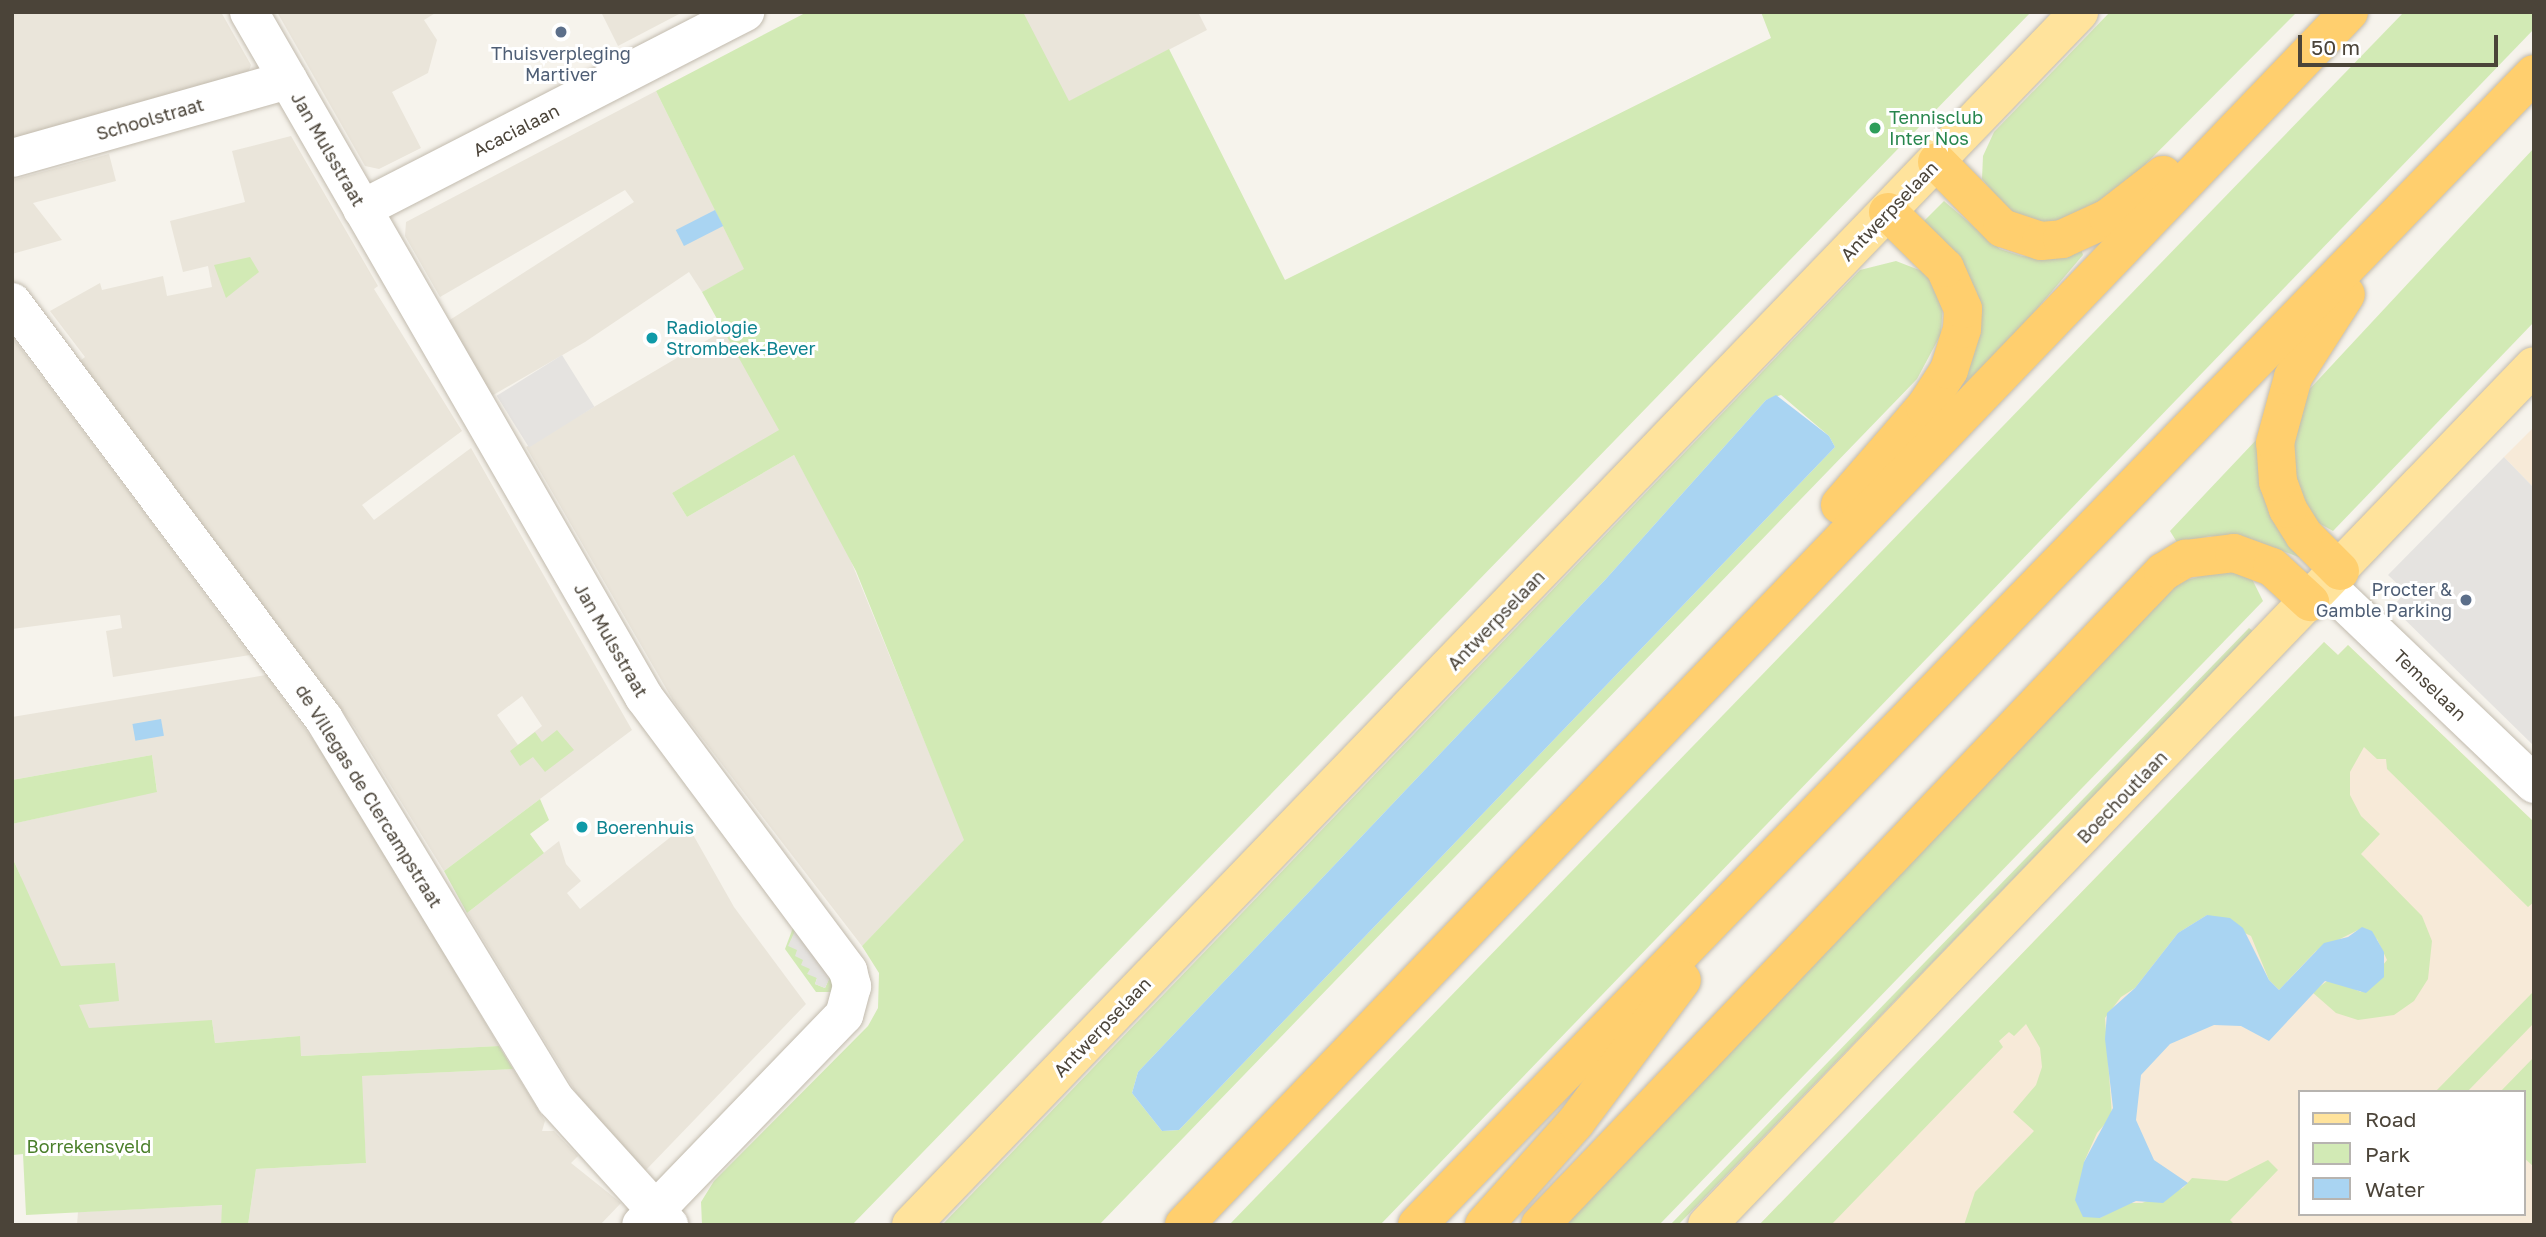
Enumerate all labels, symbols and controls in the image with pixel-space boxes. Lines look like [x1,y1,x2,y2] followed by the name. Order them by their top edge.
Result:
[2301,21,2500,65] scale bar
[553,24,569,40] marker: Thuisverpleging Martiver
[2311,34,2360,60] text: 50 m
[491,43,631,86] place label: Thuisverpleging Martiver
[287,88,369,210] street label: Jan Mulsstraat
[94,93,206,145] street label: Schoolstraat
[469,99,563,161] street label: Acacialaan
[1889,107,1983,150] place label: Tennisclub Inter Nos
[1867,120,1883,136] marker: Tennisclub Inter Nos
[1836,157,1942,265] street label: Antwerpselaan
[666,317,815,360] place label: Radiologie Strombeek-Bever
[644,330,660,346] marker: Radiologie Strombeek-Bever
[1443,566,1549,674] street label: Antwerpselaan
[570,579,652,701] street label: Jan Mulsstraat
[2316,579,2452,622] place label: Procter & Gamble Parking
[2458,592,2474,608] marker: Procter & Gamble Parking
[2389,645,2471,725] street label: Temselaan
[291,680,447,912] street label: de Villegas de Clercampstraat
[2072,746,2172,848] street label: Boechoutlaan
[596,816,694,838] place label: Boerenhuis
[574,819,590,835] marker: Boerenhuis
[1049,973,1155,1081] street label: Antwerpselaan
[2298,1090,2525,1216] legend
[2365,1106,2416,1132] text: Road
[27,1135,151,1157] park label: Borrekensveld
[2365,1141,2410,1167] text: Park
[2365,1176,2425,1202] text: Water

